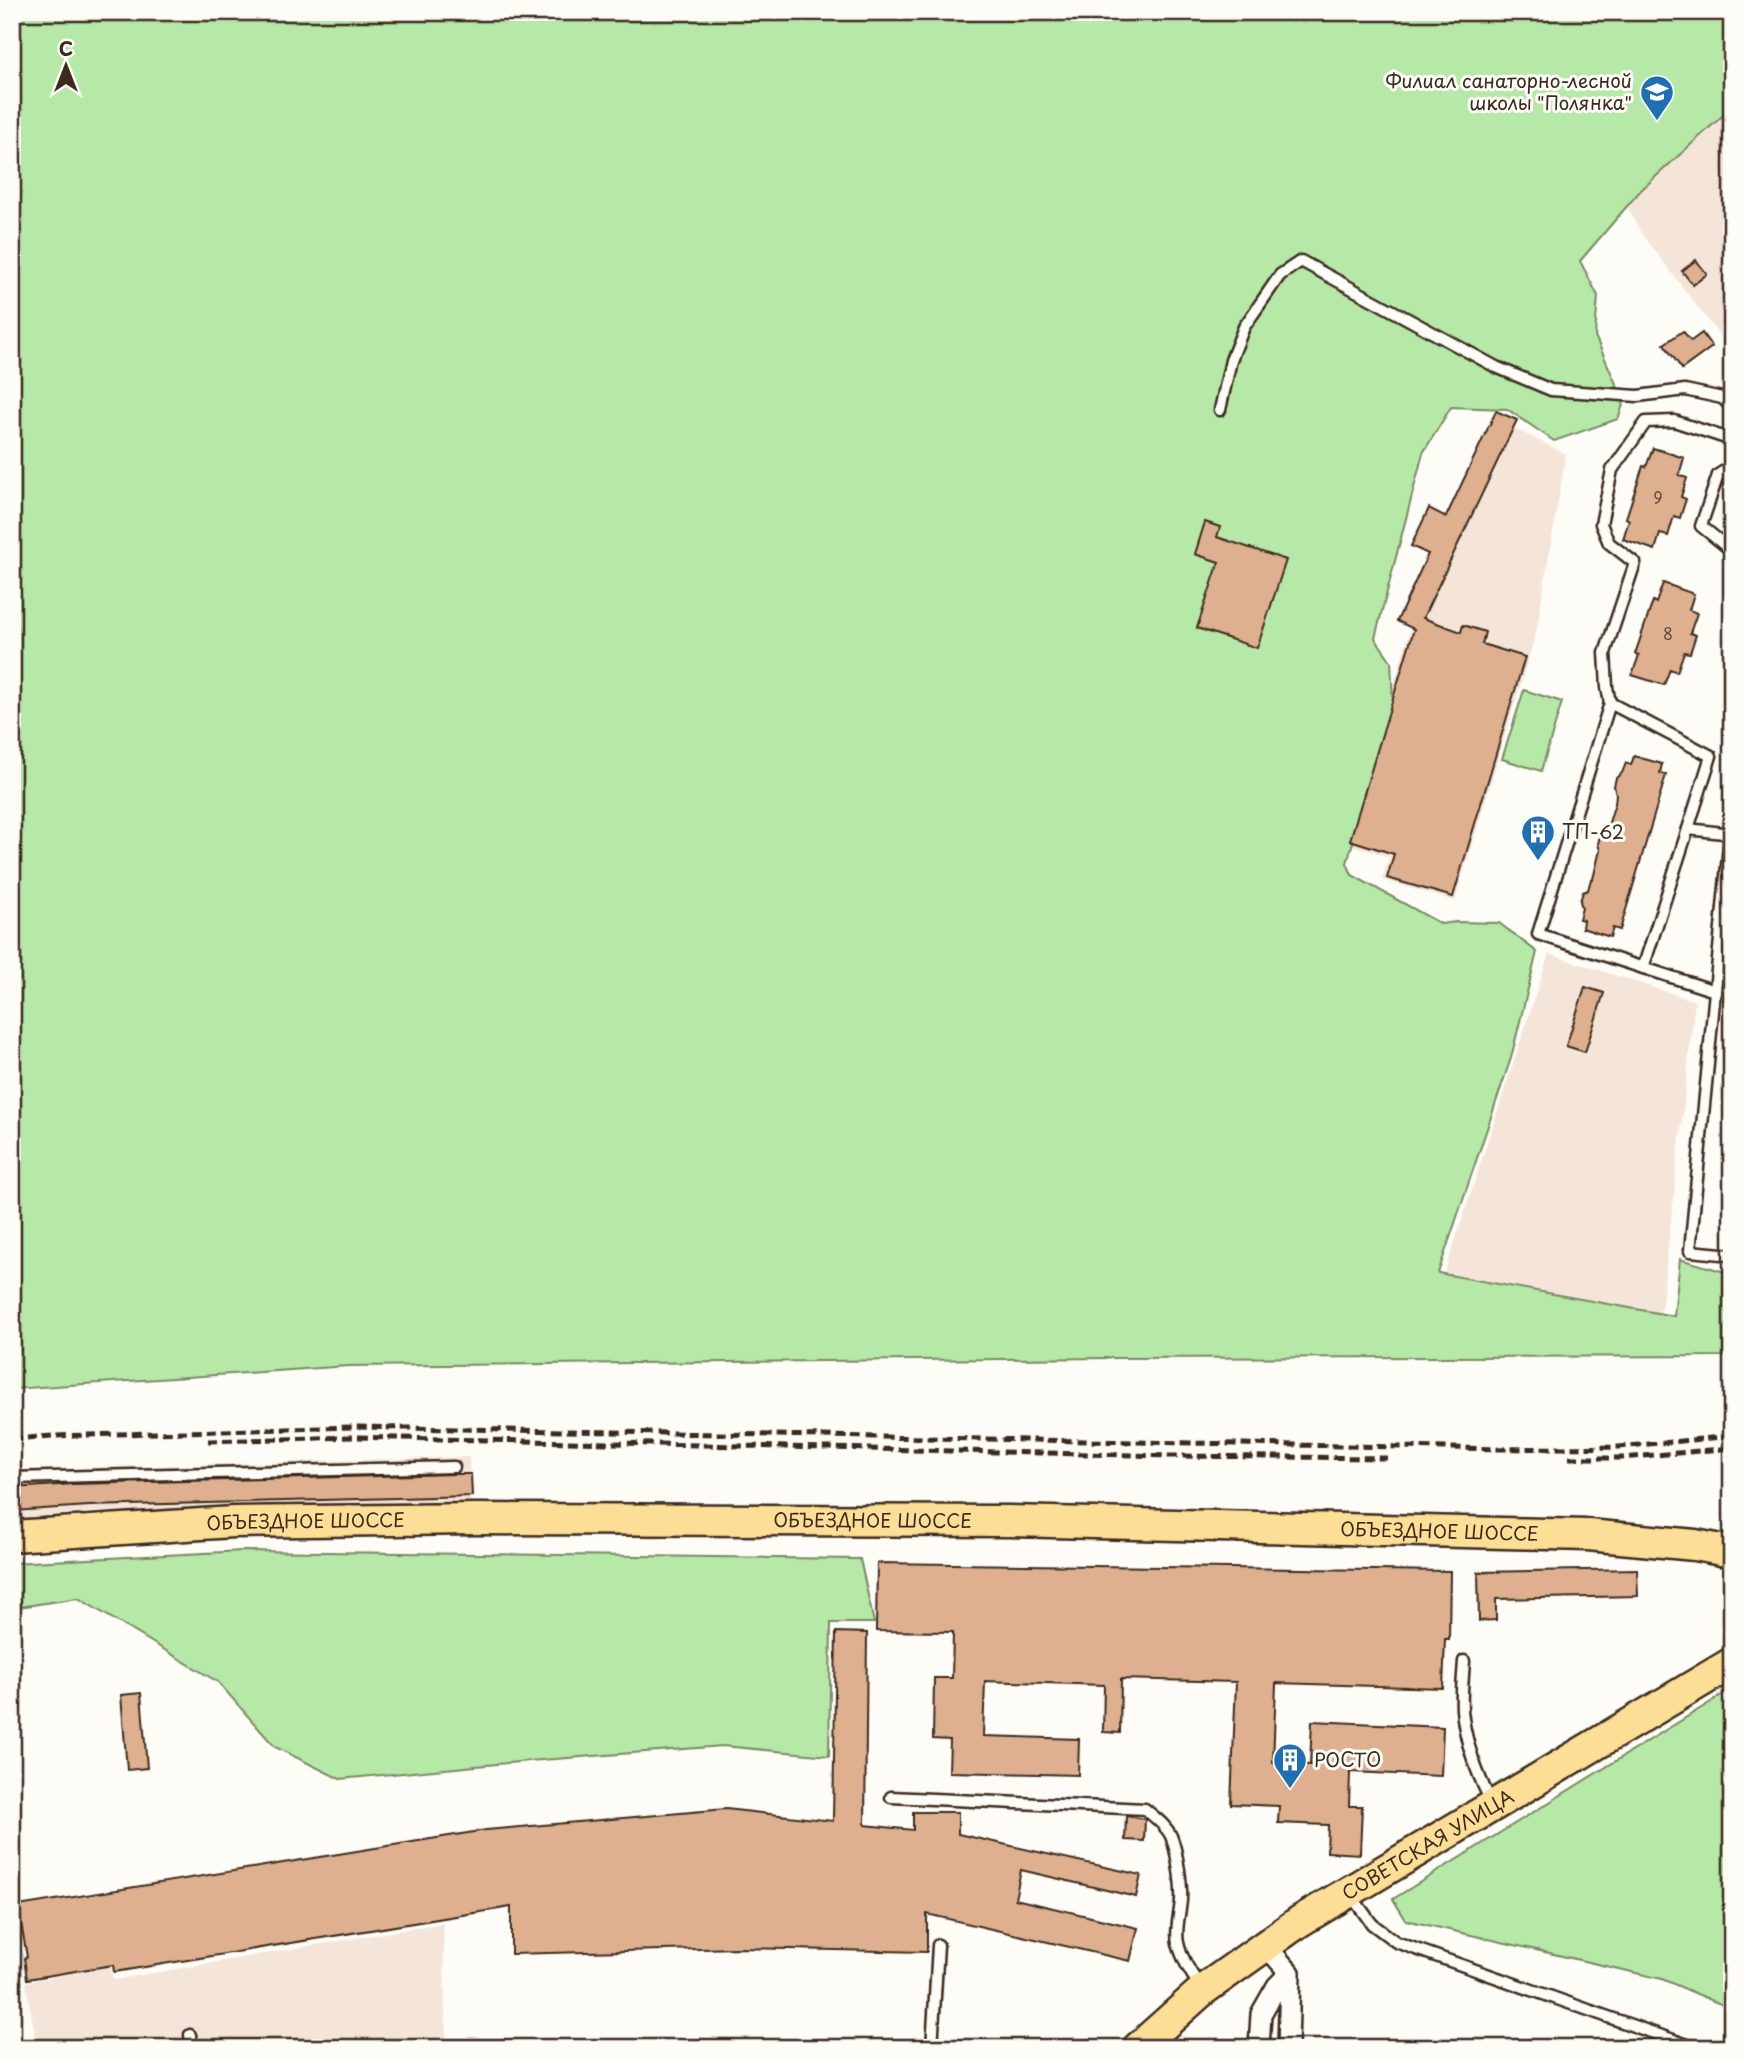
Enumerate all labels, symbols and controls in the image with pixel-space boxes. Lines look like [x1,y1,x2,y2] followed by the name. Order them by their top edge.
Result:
[32,32,102,102] north arrow
[59,34,73,62] text: С
[1386,66,1632,116] place label: Филиал санаторно-лесной школы "Полянка"
[1638,73,1676,122] school or university icon: Филиал санаторно-лесной школы "Полянка"
[1653,485,1663,509] house number: 9
[1663,621,1673,645] house number: 8
[1519,813,1557,862] building icon: ТП-62
[1562,817,1624,845] place label: ТП-62
[205,1505,405,1537] street label: ОБЪЕЗДНОЕ ШОССЕ
[773,1505,972,1534] street label: ОБЪЕЗДНОЕ ШОССЕ
[1340,1514,1539,1547] street label: ОБЪЕЗДНОЕ ШОССЕ
[1271,1741,1309,1790] building icon: РОСТО
[1314,1745,1381,1773] place label: РОСТО
[1336,1782,1519,1906] street label: СОВЕТСКАЯ УЛИЦА

